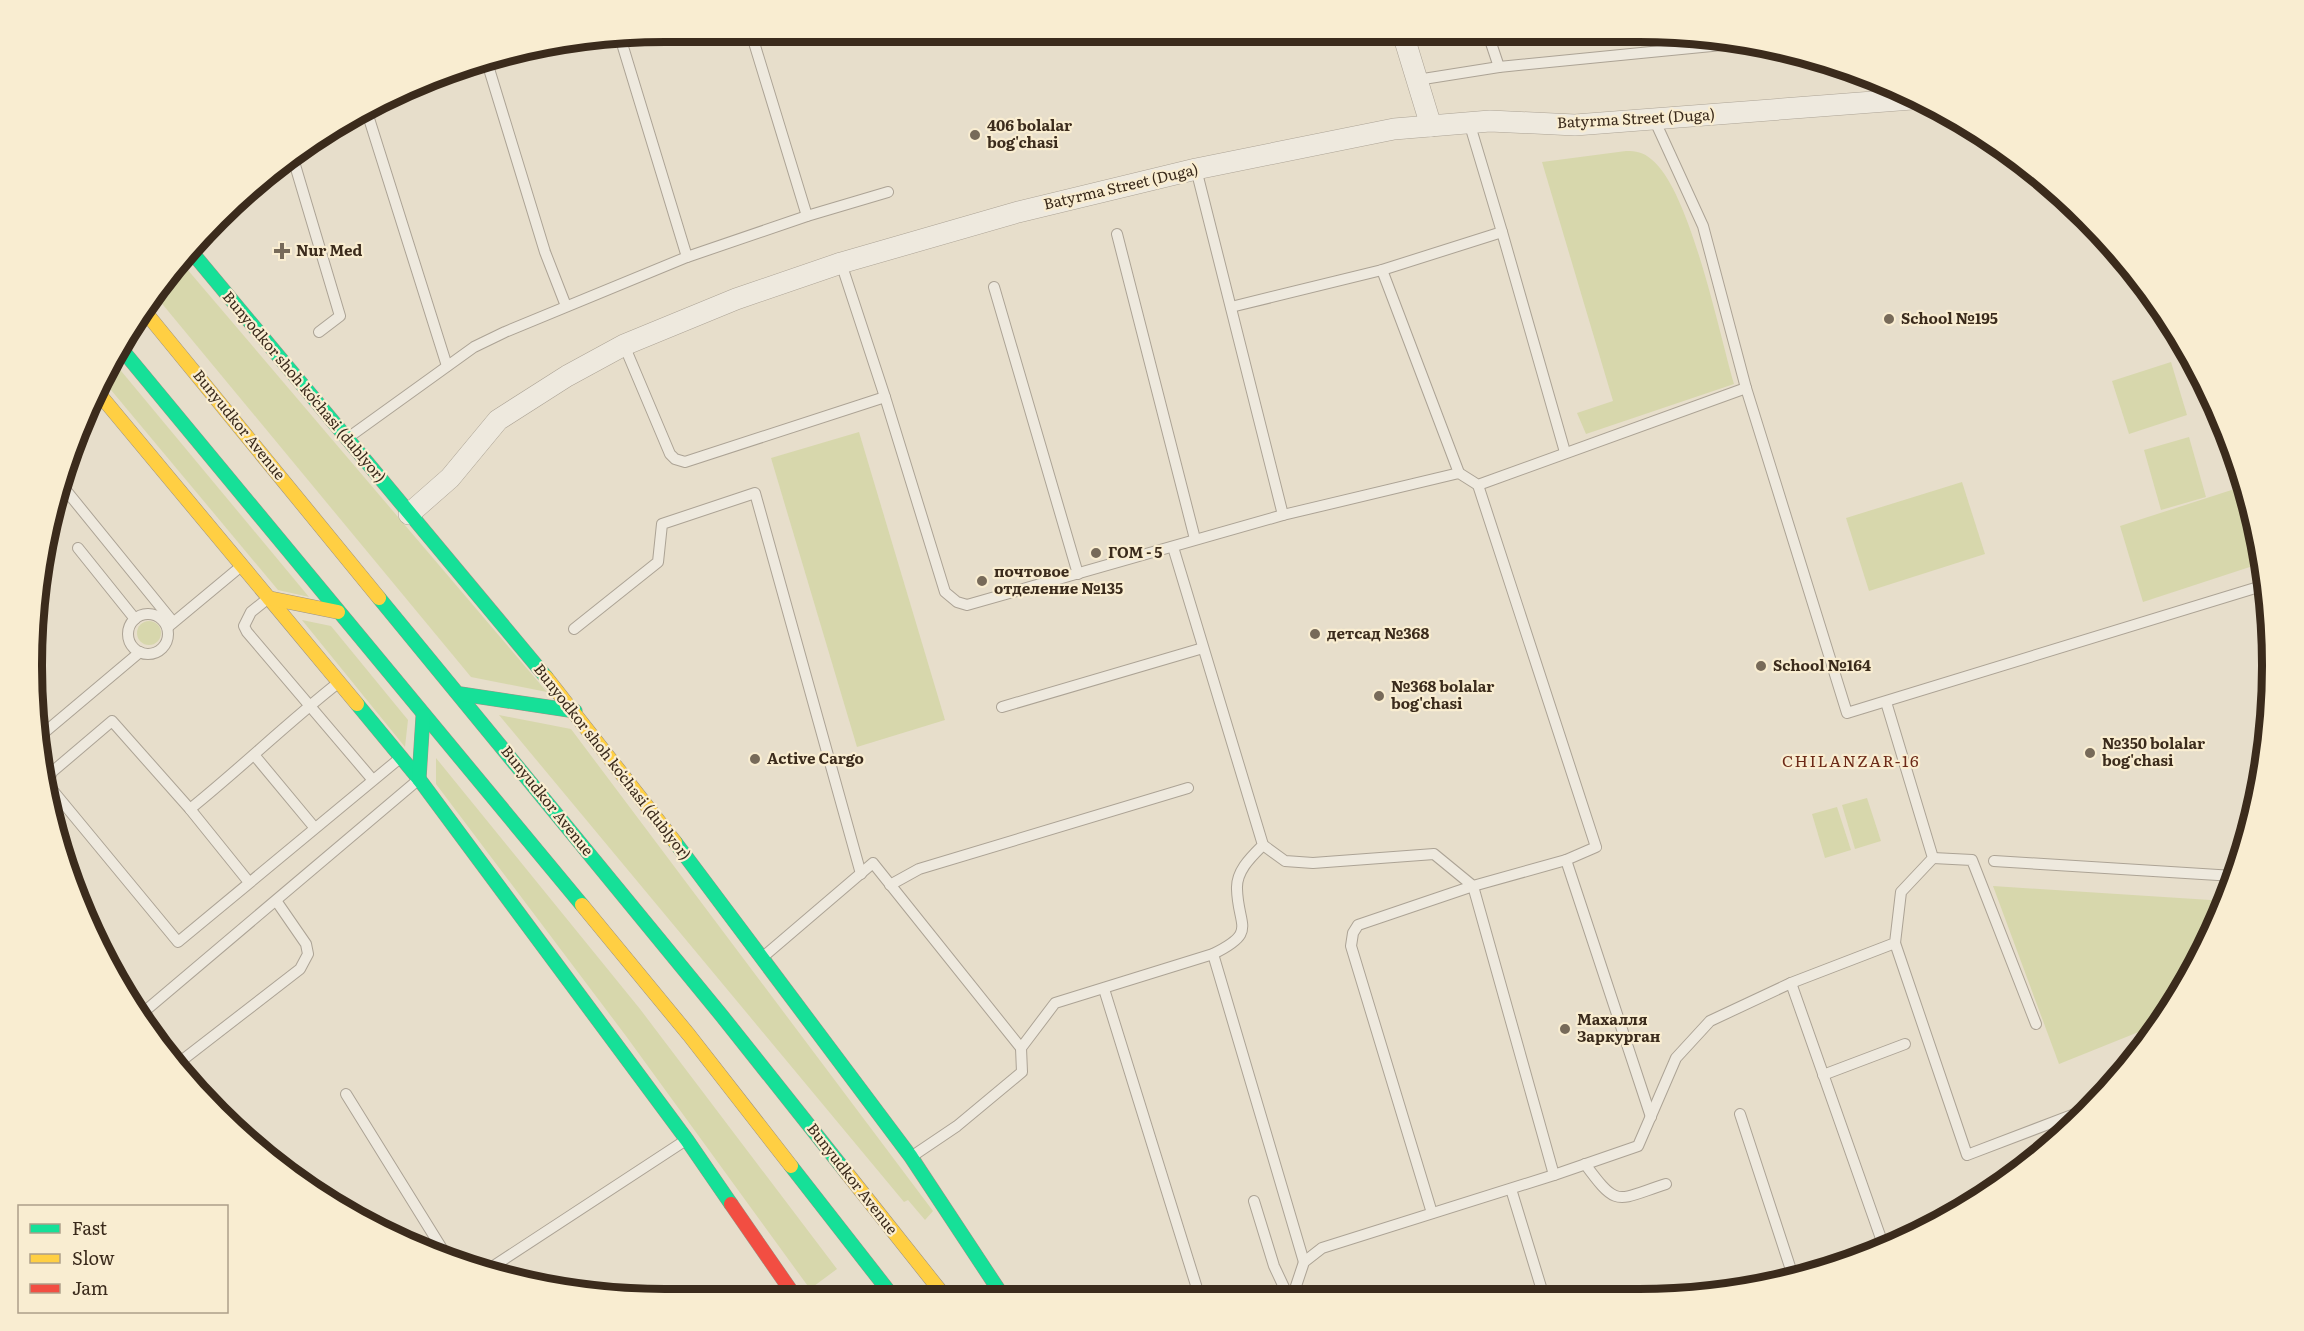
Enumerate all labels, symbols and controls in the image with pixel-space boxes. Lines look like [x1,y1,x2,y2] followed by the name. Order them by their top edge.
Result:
[1556,102,1715,133] street label: Batyrma Street (Duga)
[987,113,1072,153] place label: 406 bolalar bog'chasi
[968,128,982,142] marker: 406 bolalar bog'chasi
[1041,157,1200,215] street label: Batyrma Street (Duga)
[296,238,363,261] place label: Nur Med
[273,242,291,260] marker: Nur Med
[218,285,392,487] street label: Bunyodkor shoh koʻchasi (dublyor)
[1901,306,1998,329] place label: School №195
[1882,312,1896,326] marker: School №195
[188,364,292,484] street label: Bunyudkor Avenue
[1108,540,1162,563] place label: ГОМ - 5
[1089,546,1103,560] marker: ГОМ - 5
[994,559,1123,599] place label: почтовое отделение №135
[975,574,989,588] marker: почтовое отделение №135
[1327,621,1429,644] place label: детсад №368
[1308,627,1322,641] marker: детсад №368
[1773,653,1871,676] place label: School №164
[529,658,697,864] street label: Bunyodkor shoh koʻchasi (dublyor)
[1754,659,1768,673] marker: School №164
[1391,674,1494,714] place label: №368 bolalar bog'chasi
[1372,689,1386,703] marker: №368 bolalar bog'chasi
[2102,731,2205,771] place label: №350 bolalar bog'chasi
[496,740,600,860] street label: Bunyudkor Avenue
[767,746,864,769] place label: Active Cargo
[2083,746,2097,760] marker: №350 bolalar bog'chasi
[1782,748,1920,772] district label: CHILANZAR-16
[748,752,762,766] marker: Active Cargo
[1577,1007,1661,1047] place label: Махалля Заркурган
[1558,1022,1572,1036] marker: Махалля Заркурган
[802,1117,904,1239] street label: Bunyudkor Avenue
[18,1205,228,1313] legend
[72,1214,108,1241] text: Fast
[72,1244,115,1271] text: Slow
[72,1274,108,1301] text: Jam

